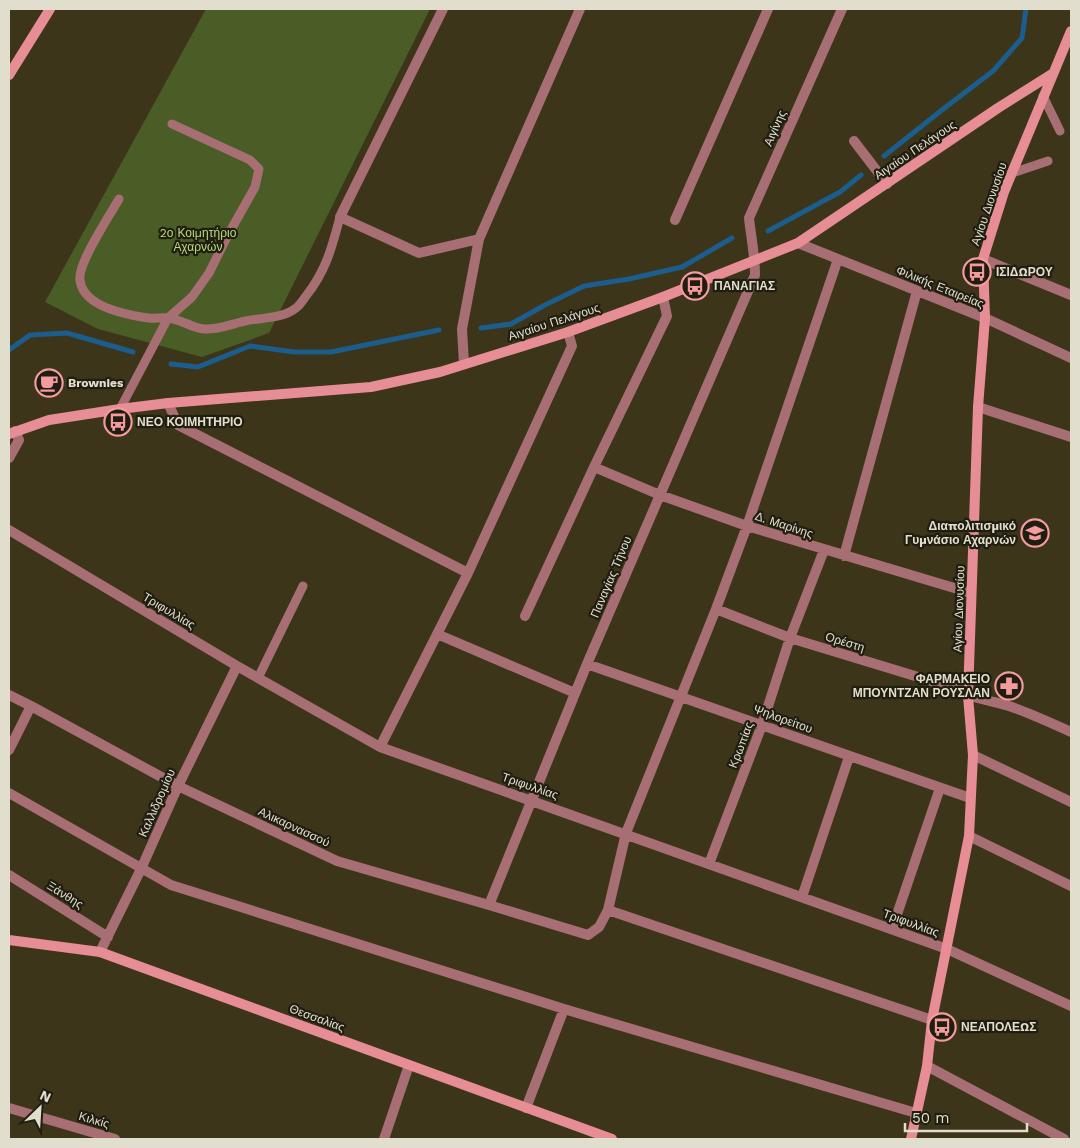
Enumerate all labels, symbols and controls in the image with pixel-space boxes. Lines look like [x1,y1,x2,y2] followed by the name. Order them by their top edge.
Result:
[761,108,789,148] street label: Αιγίνης
[872,117,959,182] street label: Αιγαίου Πελάγους
[968,161,1010,247] street label: Αγίου Διονυσίου
[160,226,237,254] park label: 2ο Κοιμητήριο Αχαρνών
[962,257,992,287] bus stop icon: ΙΣΙΔΩΡΟΥ
[894,263,986,311] street label: Φιλικής Εταιρείας
[996,265,1053,279] place label: ΙΣΙΔΩΡΟΥ
[680,271,710,301] bus stop icon: ΠΑΝΑΓΙΑΣ
[714,279,775,293] place label: ΠΑΝΑΓΙΑΣ
[506,301,602,343] street label: Αιγαίου Πελάγους
[34,368,64,398] cafe icon: Brownies
[68,376,124,390] place label: Brownies
[103,407,133,437] bus stop icon: ΝΕΟ ΚΟΙΜΗΤΗΡΙΟ
[137,415,243,429] place label: ΝΕΟ ΚΟΙΜΗΤΗΡΙΟ
[753,509,815,541] street label: Δ. Μαρίνης
[1020,518,1050,548] school or university icon: Διαπολιτισμικό Γυμνάσιο Αχαρνών
[905,519,1016,547] place label: Διαπολιτισμικό Γυμνάσιο Αχαρνών
[588,534,634,620] street label: Παναγίας Τήνου
[950,565,968,653] street label: Αγίου Διονυσίου
[140,590,198,632] street label: Τριφυλλίας
[824,629,866,655] street label: Ορέστη
[994,671,1024,701] pharmacy icon: ΦΑΡΜΑΚΕΙΟ ΜΠΟΥΝΤΖΑΝ ΡΟΥΣΛΑΝ
[853,672,990,700] place label: ΦΑΡΜΑΚΕΙΟ ΜΠΟΥΝΤΖΑΝ ΡΟΥΣΛΑΝ
[752,702,814,736] street label: Ψηλορείτου
[726,720,756,770] street label: Κρωπίας
[136,767,178,839] street label: Καλλιδρομίου
[500,770,560,802] street label: Τριφυλλίας
[256,804,332,850] street label: Αλικαρνασσού
[44,878,86,912] street label: Ξάνθης
[881,906,941,940] street label: Τριφυλλίας
[287,1002,347,1035] street label: Θεσσαλίας
[927,1012,957,1042] bus stop icon: ΝΕΑΠΟΛΕΩΣ
[961,1020,1036,1034] place label: ΝΕΑΠΟΛΕΩΣ
[15,1083,65,1133] north arrow
[37,1087,54,1106] text: N
[905,1100,1028,1132] scale bar
[77,1109,111,1131] street label: Κιλκίς
[912,1109,949,1127] text: 50 m

